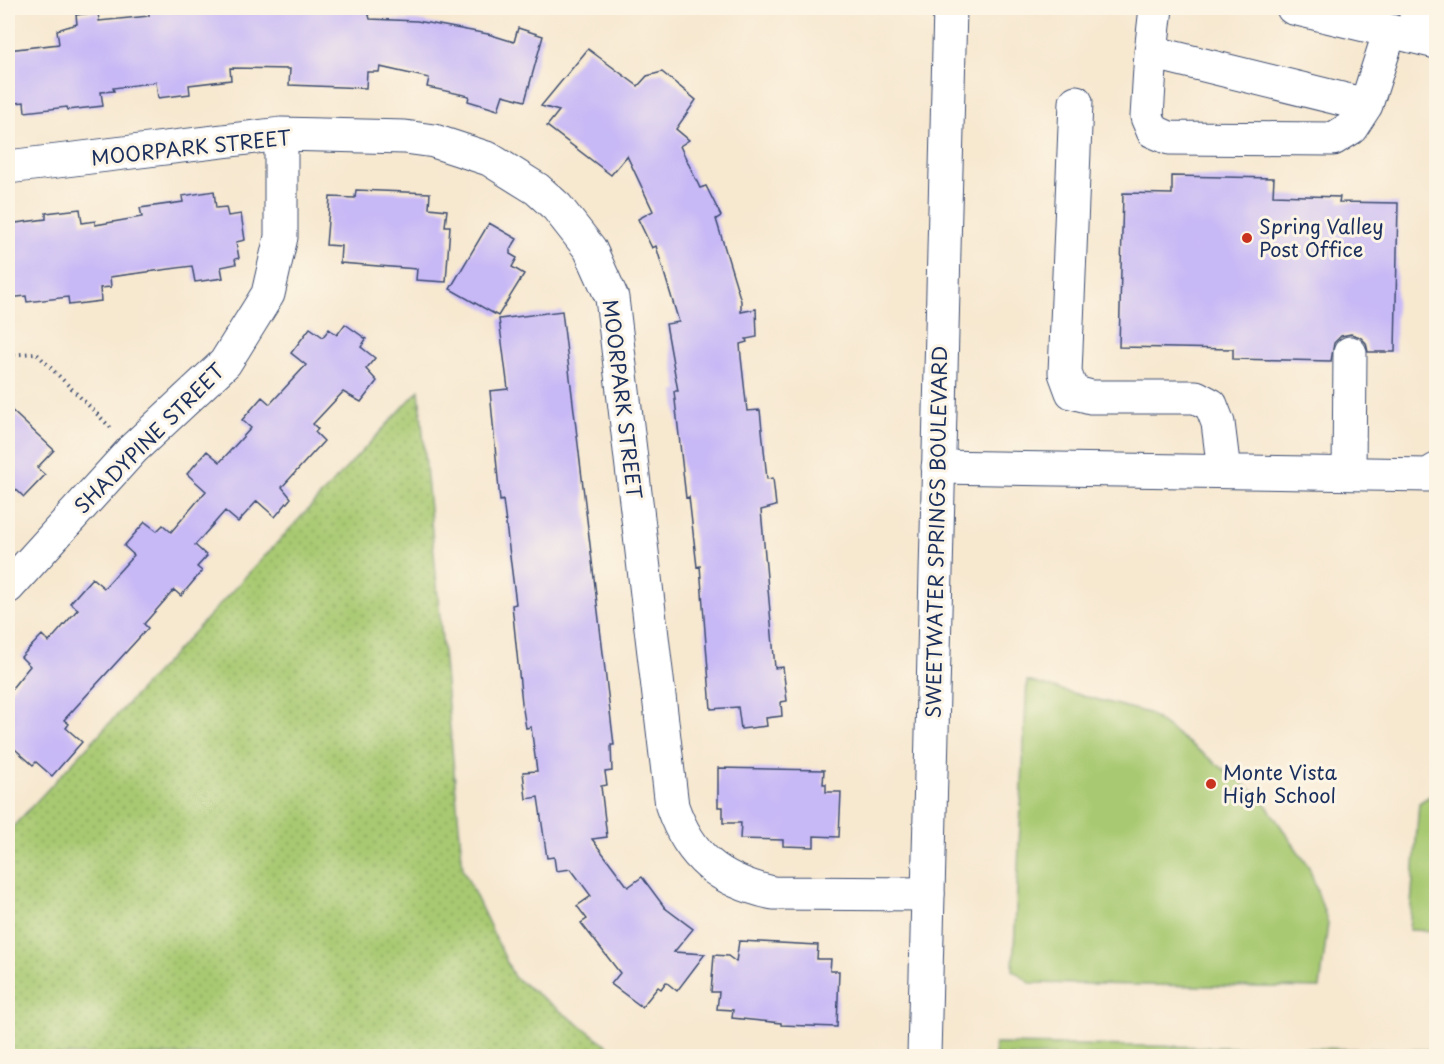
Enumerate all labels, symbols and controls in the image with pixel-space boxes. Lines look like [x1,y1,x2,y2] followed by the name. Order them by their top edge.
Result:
[90,122,293,172] street label: MOORPARK STREET
[1259,211,1384,264] place label: Spring Valley Post Office
[1240,231,1254,245] marker: Spring Valley Post Office
[596,298,650,501] street label: MOORPARK STREET
[918,345,954,719] street label: SWEETWATER SPRINGS BOULEVARD
[67,356,231,520] street label: SHADYPINE STREET
[1223,757,1338,810] place label: Monte Vista High School
[1204,777,1218,791] marker: Monte Vista High School

